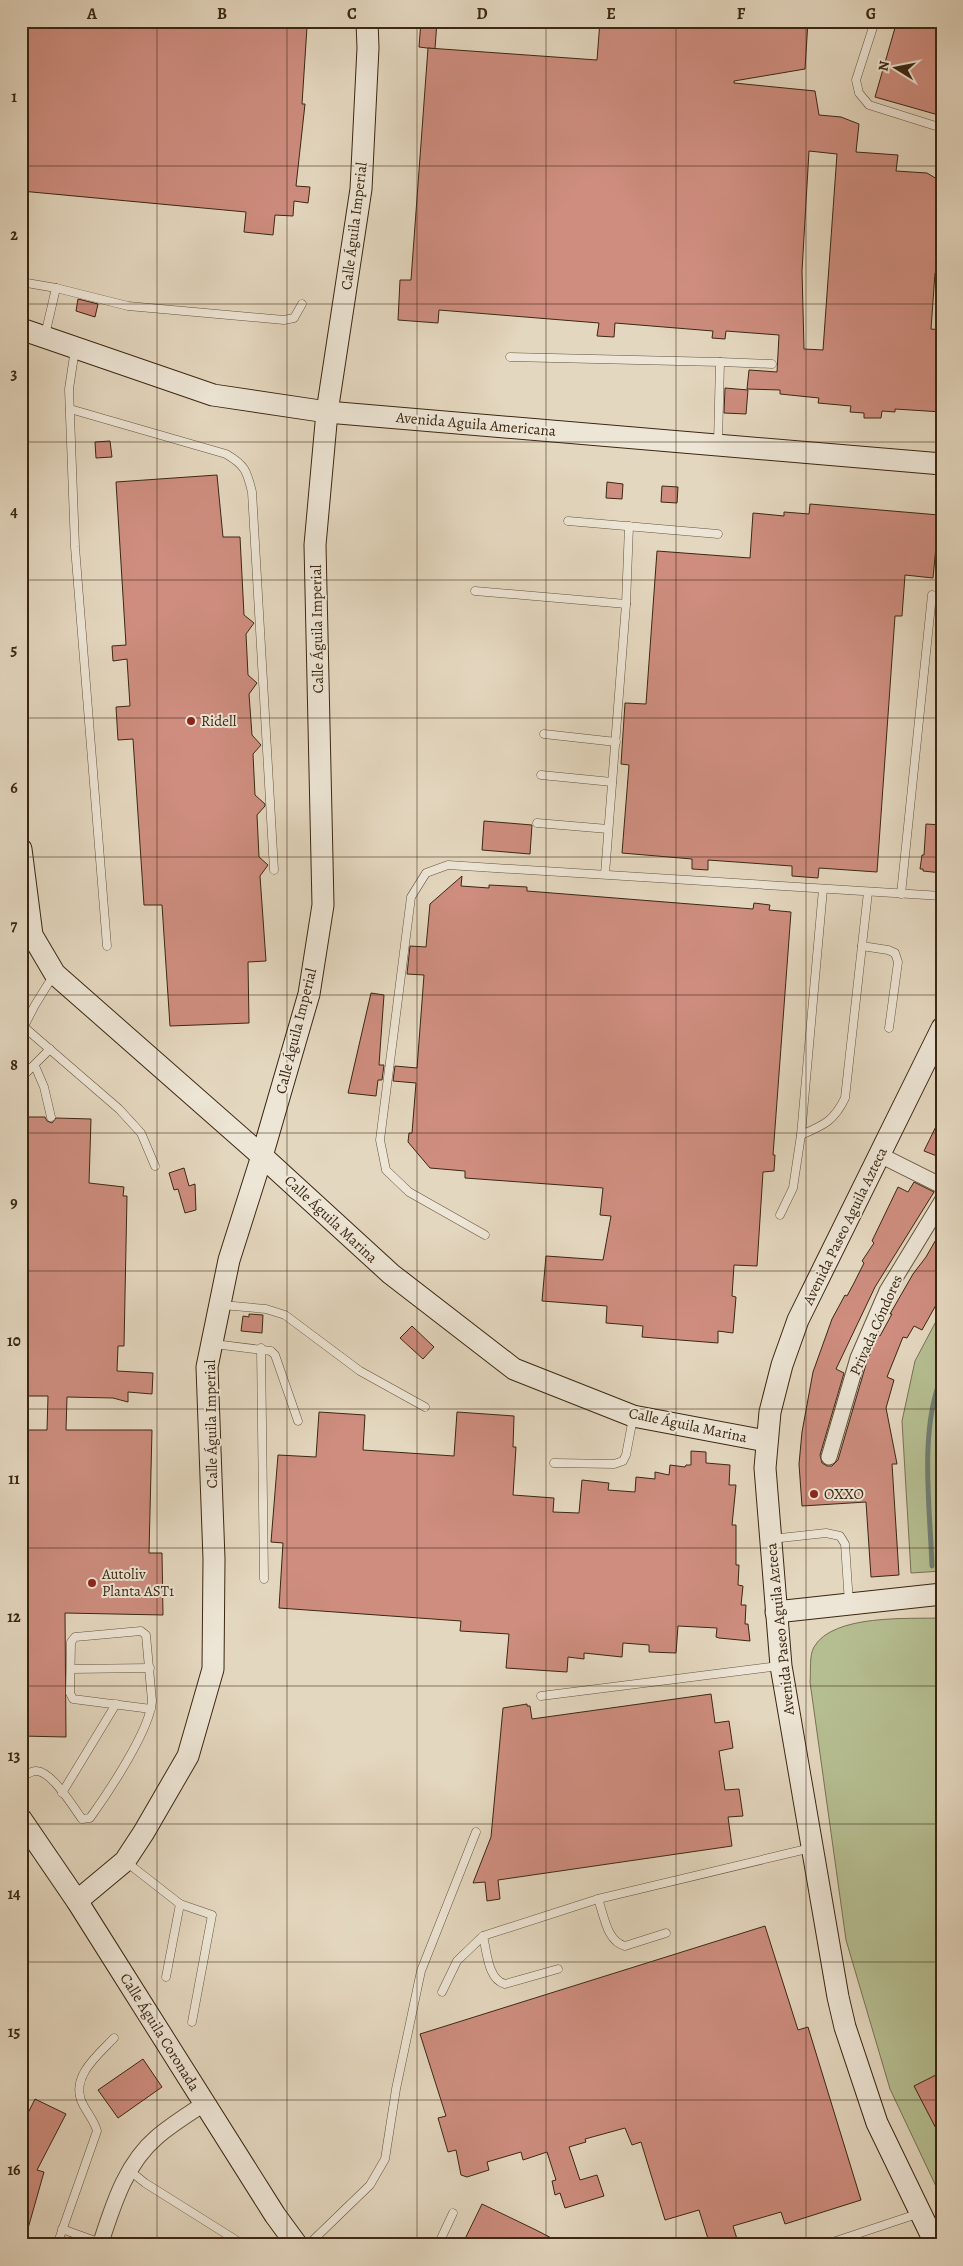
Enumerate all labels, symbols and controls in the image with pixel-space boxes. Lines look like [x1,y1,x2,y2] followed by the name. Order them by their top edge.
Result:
[86,3,98,25] text: A
[217,3,227,25] text: B
[347,3,357,25] text: C
[476,3,488,25] text: D
[606,3,616,25] text: E
[737,3,746,25] text: F
[866,3,876,25] text: G
[870,42,920,92] north arrow
[873,59,894,73] text: N
[11,86,17,108] text: 1
[336,161,372,291] street label: Calle Águila Imperial
[10,224,18,246] text: 2
[11,363,18,385] text: 3
[394,407,557,441] street label: Avenida Aguila Americana
[10,501,18,523] text: 4
[306,564,328,693] street label: Calle Águila Imperial
[11,639,18,661] text: 5
[201,711,237,731] place label: Ridell
[185,715,197,727] marker: Ridell
[10,777,18,799] text: 6
[11,915,18,937] text: 7
[271,966,321,1096] street label: Calle Águila Imperial
[10,1054,18,1076] text: 8
[798,1144,892,1309] street label: Avenida Paseo Aguila Azteca
[280,1171,382,1267] street label: Calle Águila Marina
[10,1192,18,1214] text: 9
[845,1272,907,1378] street label: Privada Cóndores
[7,1330,21,1352] text: 10
[200,1359,222,1488] street label: Calle Águila Imperial
[627,1403,749,1447] street label: Calle Águila Marina
[8,1468,20,1490] text: 11
[824,1484,864,1504] place label: OXXO
[808,1488,820,1500] marker: OXXO
[761,1542,799,1717] street label: Avenida Paseo Aguila Azteca
[101,1564,174,1601] place label: Autoliv Planta AST1
[86,1577,98,1589] marker: Autoliv Planta AST1
[7,1606,21,1628] text: 12
[8,1745,20,1767] text: 13
[7,1883,21,1905] text: 14
[116,1969,204,2095] street label: Calle Águila Coronada
[8,2021,20,2043] text: 15
[7,2159,21,2181] text: 16

